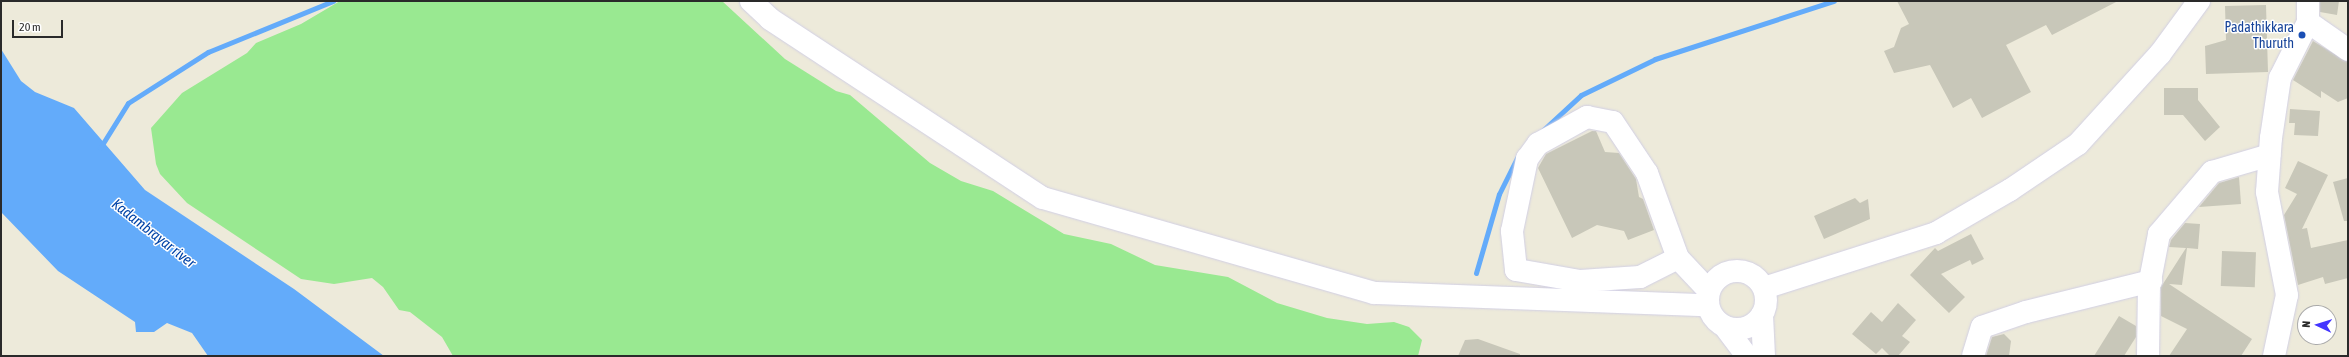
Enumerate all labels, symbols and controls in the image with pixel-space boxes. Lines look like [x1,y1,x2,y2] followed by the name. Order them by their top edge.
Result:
[14,12,65,38] scale bar
[2225,19,2294,52] place label: Padathikkara Thuruth
[19,20,41,34] text: 20 m
[2297,30,2307,40] marker: Padathikkara Thuruth
[108,195,200,271] water label: Kadambrayar river
[2297,305,2337,345] north arrow
[2300,321,2312,328] text: N

